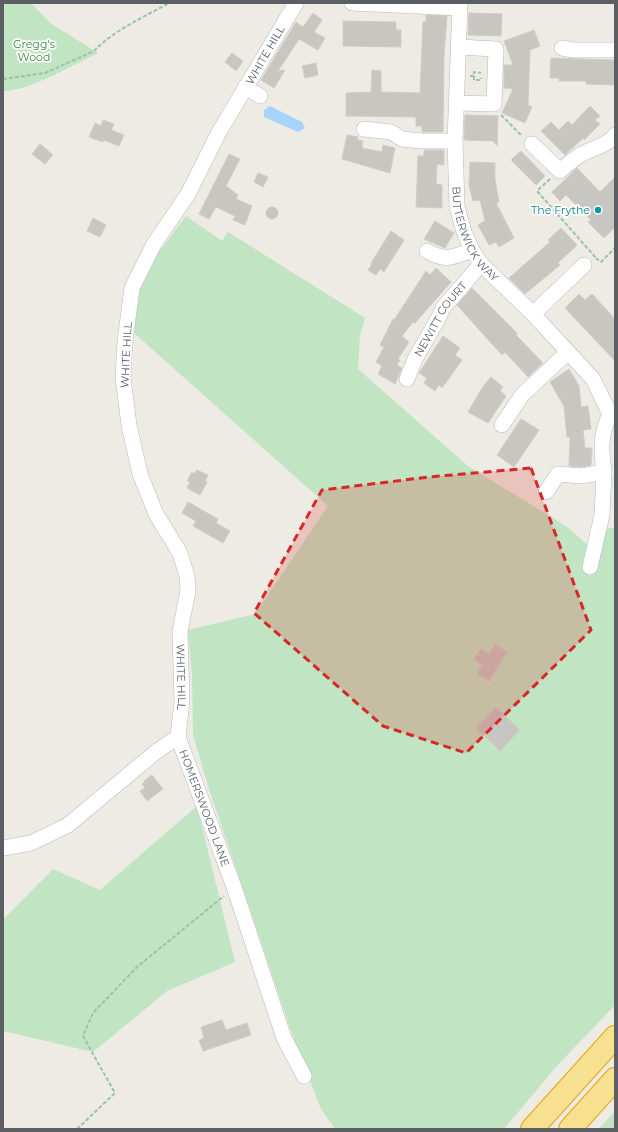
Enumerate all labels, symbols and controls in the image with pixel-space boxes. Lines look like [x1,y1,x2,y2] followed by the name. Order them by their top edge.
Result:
[242,22,288,87] street label: WHITE HILL
[13,37,56,64] park label: Gregg's Wood
[449,186,502,284] street label: BUTTERWICK WAY
[531,203,590,217] place label: The Frythe
[593,205,603,215] marker: The Frythe
[411,278,470,359] street label: NEWITT COURT
[117,321,135,388] street label: WHITE HILL
[173,644,189,711] street label: WHITE HILL
[176,747,233,868] street label: HOMERSWOOD LANE

